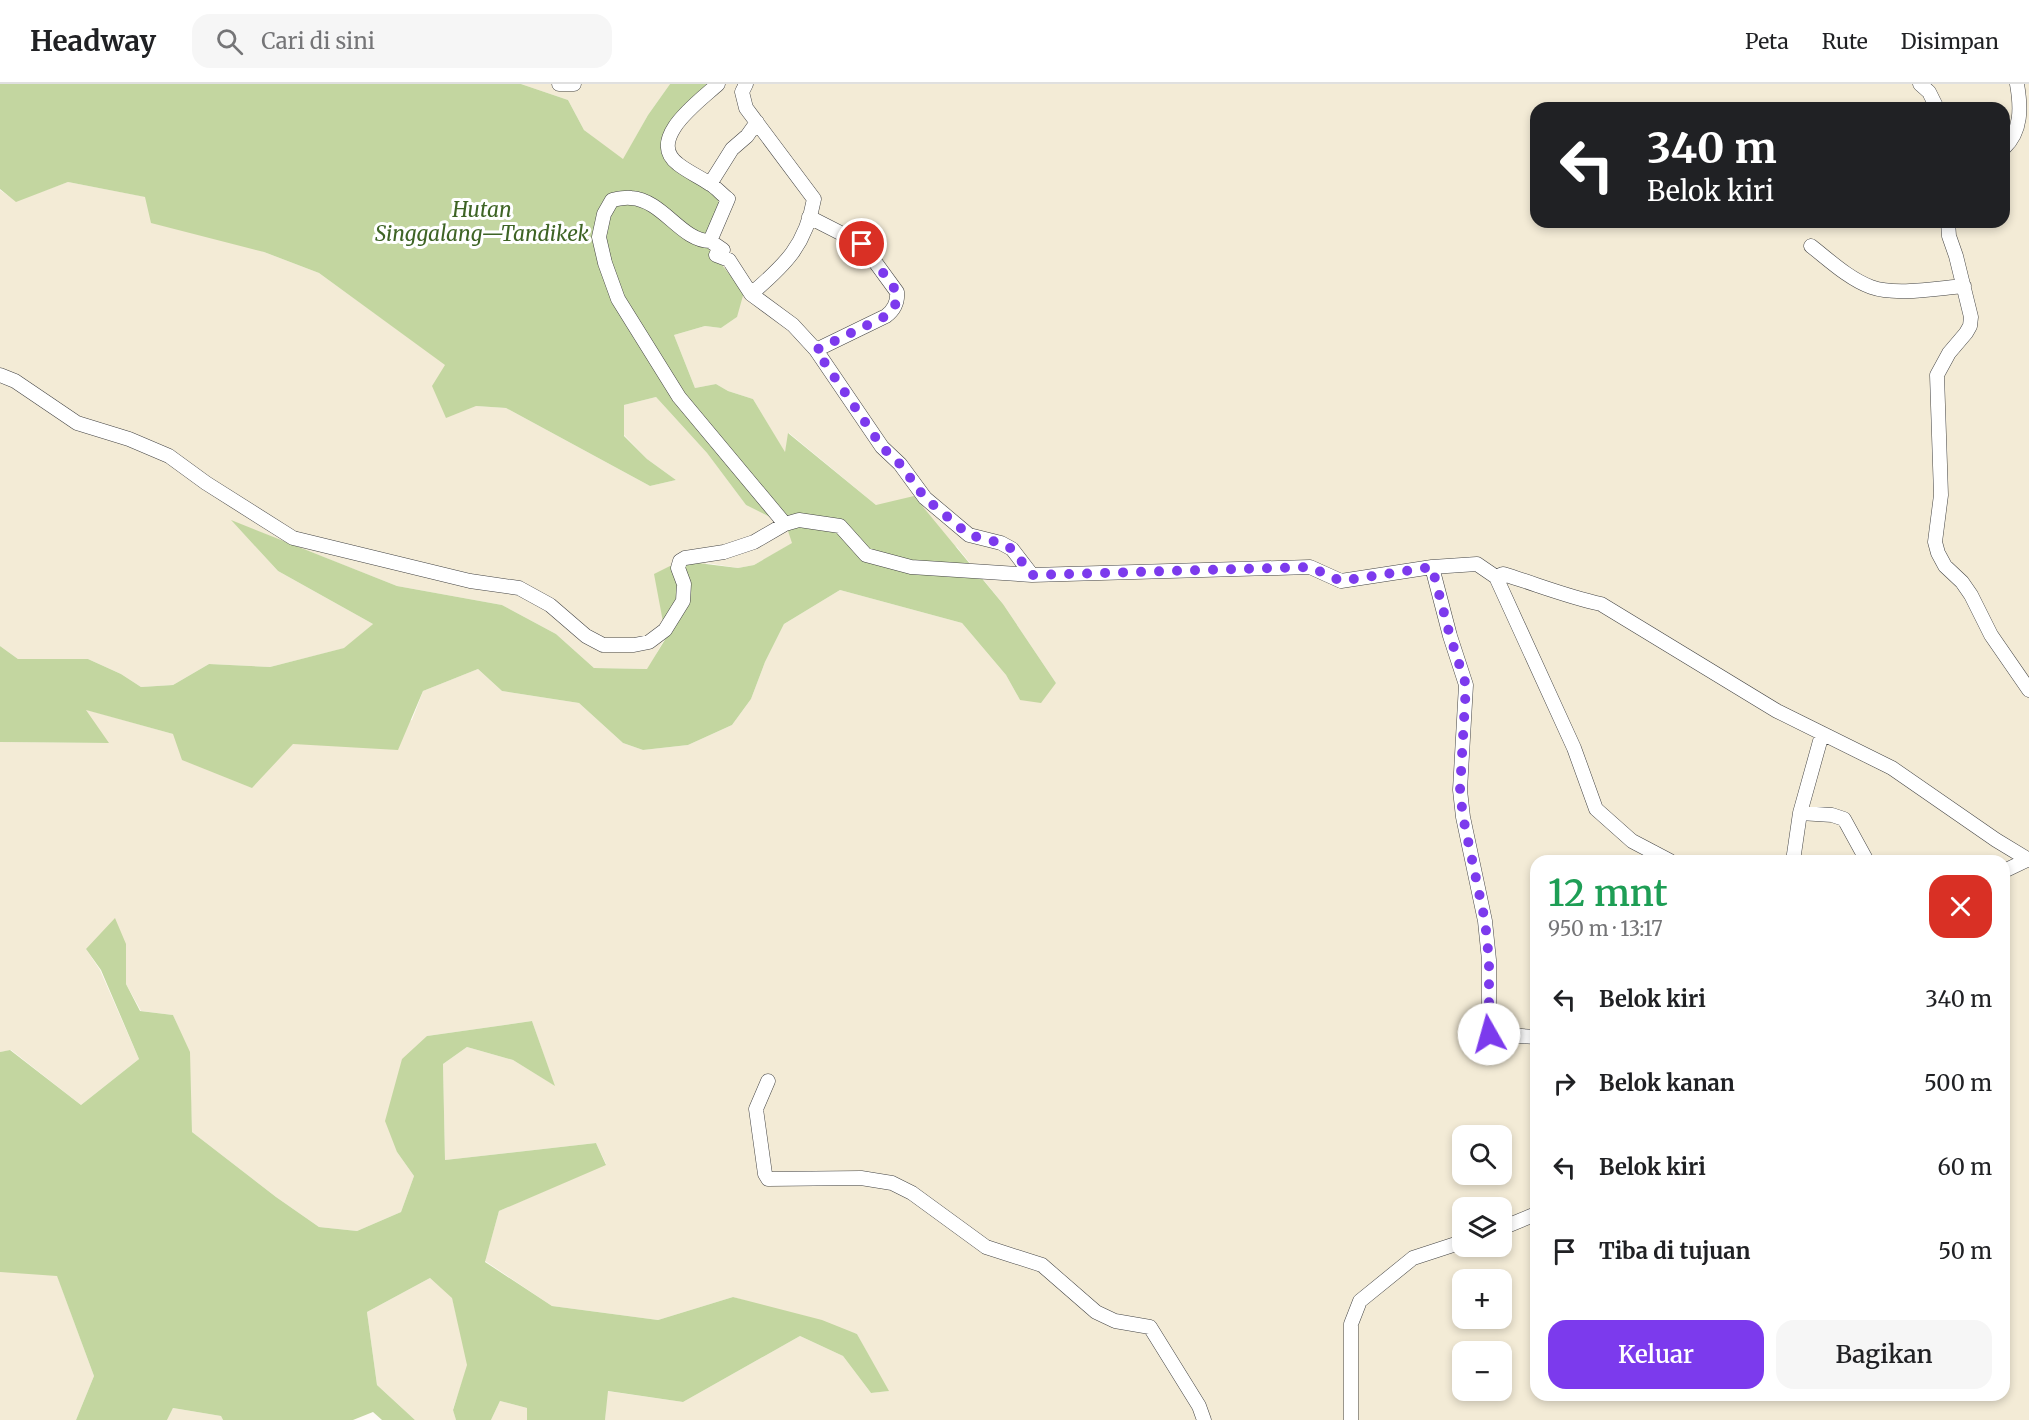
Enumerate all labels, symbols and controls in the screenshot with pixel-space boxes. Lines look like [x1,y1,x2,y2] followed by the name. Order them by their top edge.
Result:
[192,14,612,68] search box
[30,23,156,59] text: Headway
[213,25,246,58] icon: search
[261,27,375,55] text: Cari di sini
[1745,28,1789,55] text: Peta
[1822,28,1868,55] text: Rute
[1901,28,1999,55] text: Disimpan
[1647,122,1777,174] text: 340 m
[1548,126,1626,204] icon: left
[1647,174,1774,208] text: Belok kiri
[375,196,590,247] park label: Hutan Singgalang—Tandikek
[836,218,887,269] pin
[845,227,878,260] icon: arrive
[1548,871,1668,916] text: 12 mnt
[1929,875,1992,938] button: close
[1548,916,1663,941] text: 950 m · 13:17
[1548,983,1581,1016] icon: left
[1599,985,1706,1013] text: Belok kiri
[1925,985,1992,1013] text: 340 m
[1457,1002,1521,1066] position arrow
[1548,1067,1581,1100] icon: right
[1599,1069,1735,1097] text: Belok kanan
[1924,1069,1992,1097] text: 500 m
[1452,1125,1512,1401] map controls
[1452,1125,1512,1185] button: search
[1548,1151,1581,1184] icon: left
[1599,1153,1706,1181] text: Belok kiri
[1938,1153,1992,1181] text: 60 m
[1452,1197,1512,1257] button: layers
[1548,1235,1581,1268] icon: arrive
[1599,1237,1750,1265] text: Tiba di tujuan
[1938,1237,1992,1265] text: 50 m
[1452,1269,1512,1329] button: +
[1548,1320,1764,1389] button: Keluar
[1776,1320,1992,1389] button: Bagikan
[1452,1341,1512,1401] button: −

